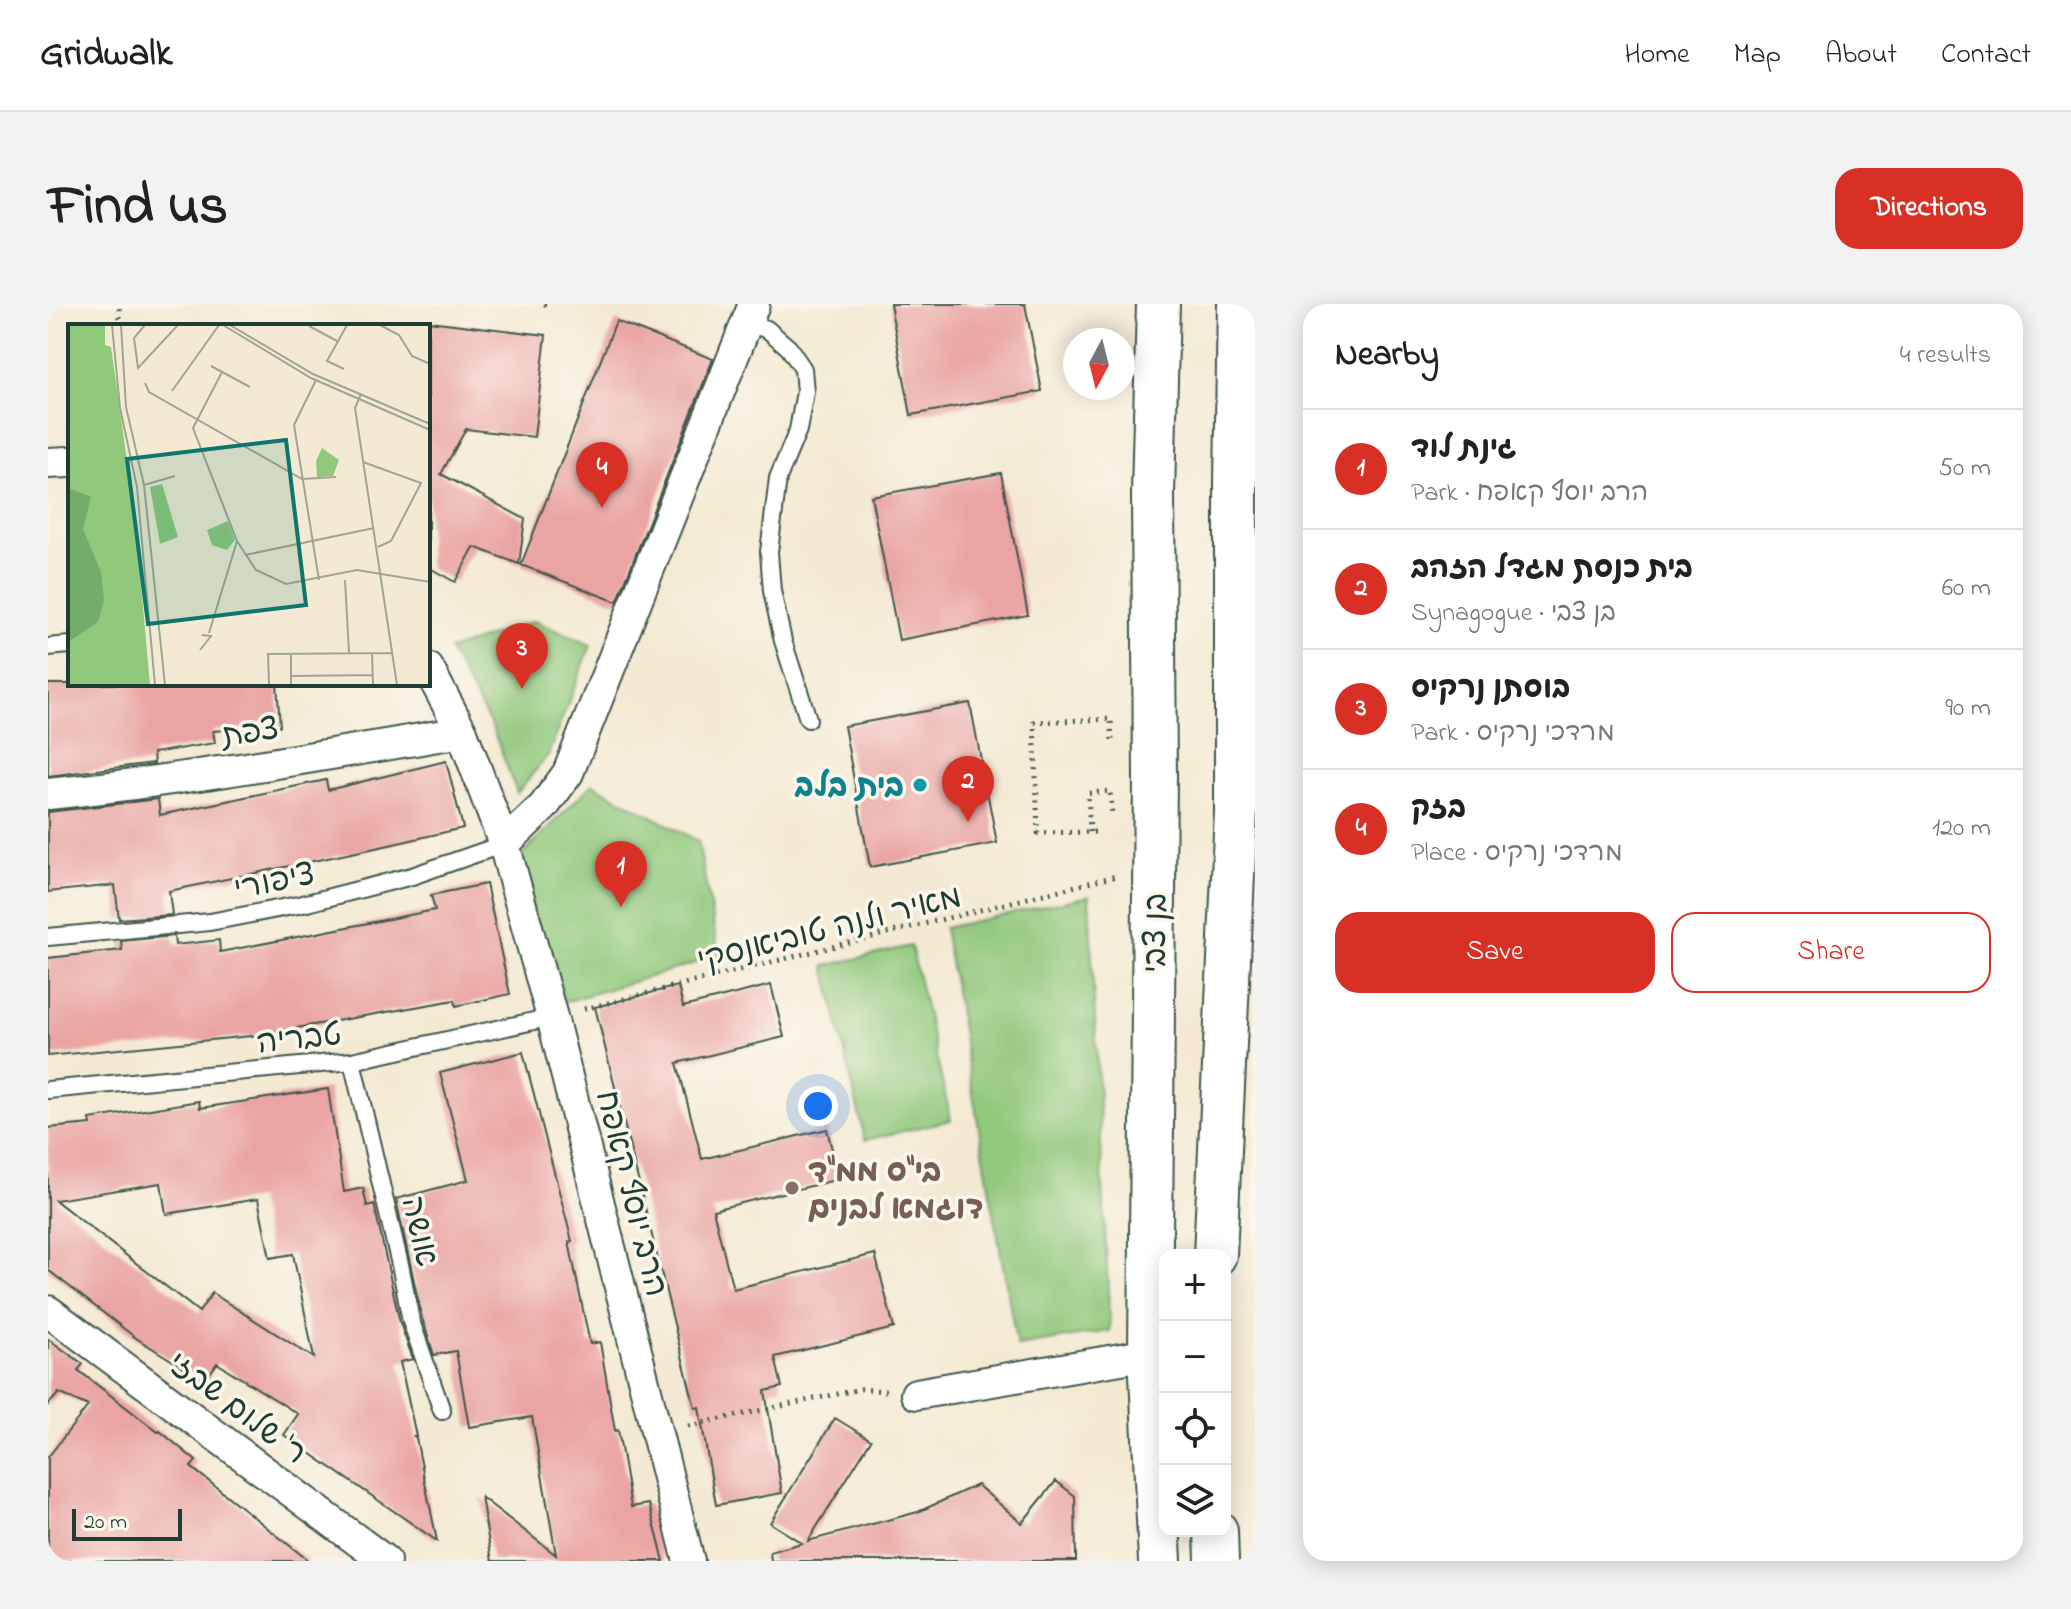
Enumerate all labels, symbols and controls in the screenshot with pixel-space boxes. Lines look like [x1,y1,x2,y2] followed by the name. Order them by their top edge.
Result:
[40,27,172,83] text: Gridwalk
[1624,35,1690,76] text: Home
[1734,35,1781,76] text: Map
[1825,35,1897,76] text: About
[1941,35,2031,76] text: Contact
[48,168,228,249] text: Find us
[1835,168,2023,249] button: Directions
[68,324,430,686] inset map
[1063,328,1135,400] north arrow
[1335,331,1439,381] text: Nearby
[1900,337,1991,375] text: 4 results
[1411,428,1516,472] text: גינת לוד
[576,442,628,508] pin: 4
[1357,450,1365,488] text: 1
[1938,450,1991,488] text: 50 m
[1411,475,1648,513] text: Park · הרב יוסף קאפח
[1411,548,1693,592] text: בית כנסת מגדל הזהב
[1355,570,1367,608] text: 2
[1942,570,1991,608] text: 60 m
[1411,595,1616,633] text: Synagogue · בן צבי
[496,623,548,689] pin: 3
[1411,668,1570,712] text: בוסתן נרקיס
[1356,690,1366,728] text: 3
[1945,690,1991,728] text: 90 m
[217,707,283,762] street label: צפת
[1411,715,1615,753] text: Park · מרדכי נרקיס
[942,756,994,822] pin: 2
[794,765,904,812] place label: בית בלב
[911,776,929,794] marker: בית בלב
[1411,788,1466,832] text: בזק
[1356,810,1366,848] text: 4
[1932,810,1991,848] text: 120 m
[1411,835,1623,873] text: Place · מרדכי נרקיס
[595,841,647,907] pin: 1
[230,852,319,915] street label: ציפורי
[693,875,967,986] street label: מאיר ולנה טוביאנסקי
[1133,893,1182,973] street label: בן צבי
[1335,912,1655,993] button: Save
[1671,912,1991,993] button: Share
[254,1013,344,1068] street label: טבריה
[581,1086,678,1302] street label: הרב יוסף קאפח
[798,1086,838,1126] your location
[808,1150,984,1234] place label: בי"ס ממ"ד דוגמא לבנים
[783,1179,801,1197] marker: בי"ס ממ"ד דוגמא לבנים
[387,1192,448,1272] street label: אושה
[1159,1249,1231,1537] map controls
[1159,1249,1231,1321] button: +
[1159,1321,1231,1393] button: −
[156,1342,315,1478] street label: ר' שלום שבזי
[1159,1393,1231,1465] button: locate
[1159,1465,1231,1537] button: layers
[72,1505,182,1541] scale bar
[84,1507,127,1539] text: 20 m

